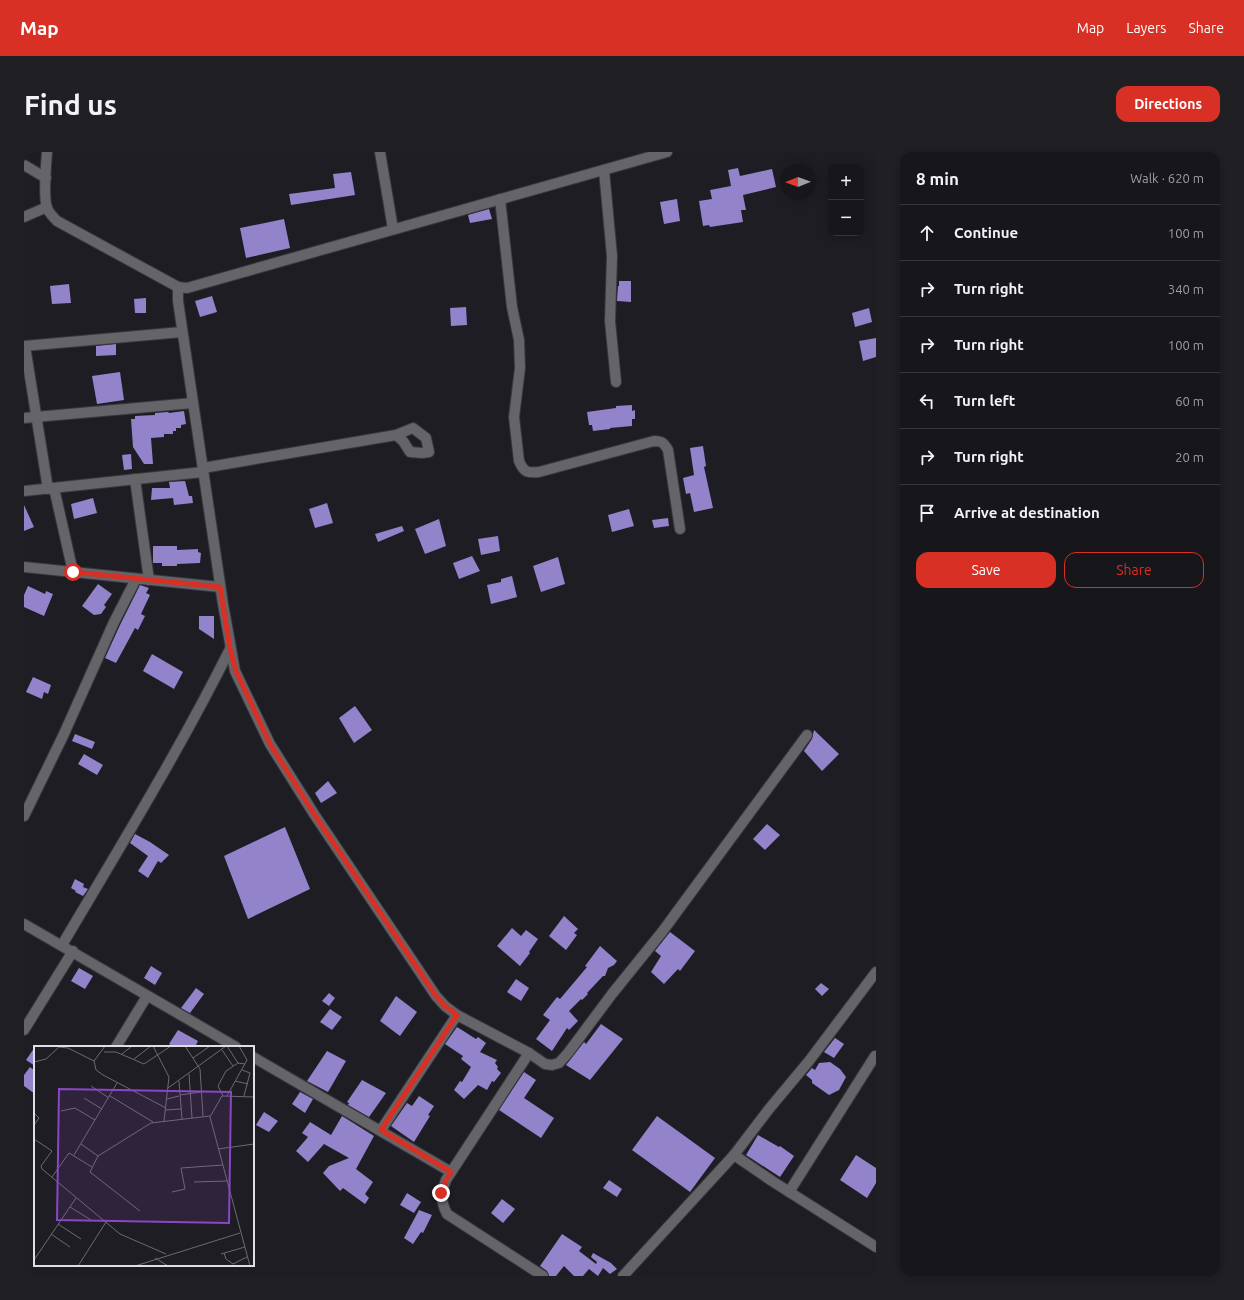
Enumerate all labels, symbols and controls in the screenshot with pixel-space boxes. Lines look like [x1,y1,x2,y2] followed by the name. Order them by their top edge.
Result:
[20,17,59,39] text: Map
[1077,20,1104,36] text: Map
[1126,20,1166,36] text: Layers
[1188,20,1224,36] text: Share
[1116,86,1220,122] button: Directions
[24,89,117,120] text: Find us
[780,164,816,200] north arrow
[828,164,864,236] map controls
[828,164,864,200] button: +
[916,169,959,188] text: 8 min
[1130,171,1204,185] text: Walk · 620 m
[828,200,864,236] button: −
[916,222,938,244] icon: ahead
[954,224,1018,241] text: Continue
[1168,226,1204,240] text: 100 m
[916,278,938,300] icon: right
[954,280,1024,297] text: Turn right
[1168,282,1204,296] text: 340 m
[916,334,938,356] icon: right
[954,336,1024,353] text: Turn right
[1168,338,1204,352] text: 100 m
[916,390,938,412] icon: left
[954,392,1015,409] text: Turn left
[1175,394,1204,408] text: 60 m
[916,446,938,468] icon: right
[954,448,1024,465] text: Turn right
[1175,450,1204,464] text: 20 m
[916,502,938,524] icon: arrive
[954,504,1100,521] text: Arrive at destination
[916,552,1056,588] button: Save
[1064,552,1204,588] button: Share
[64,563,82,581] route start
[34,1046,254,1266] inset map
[432,1184,450,1202] route end

